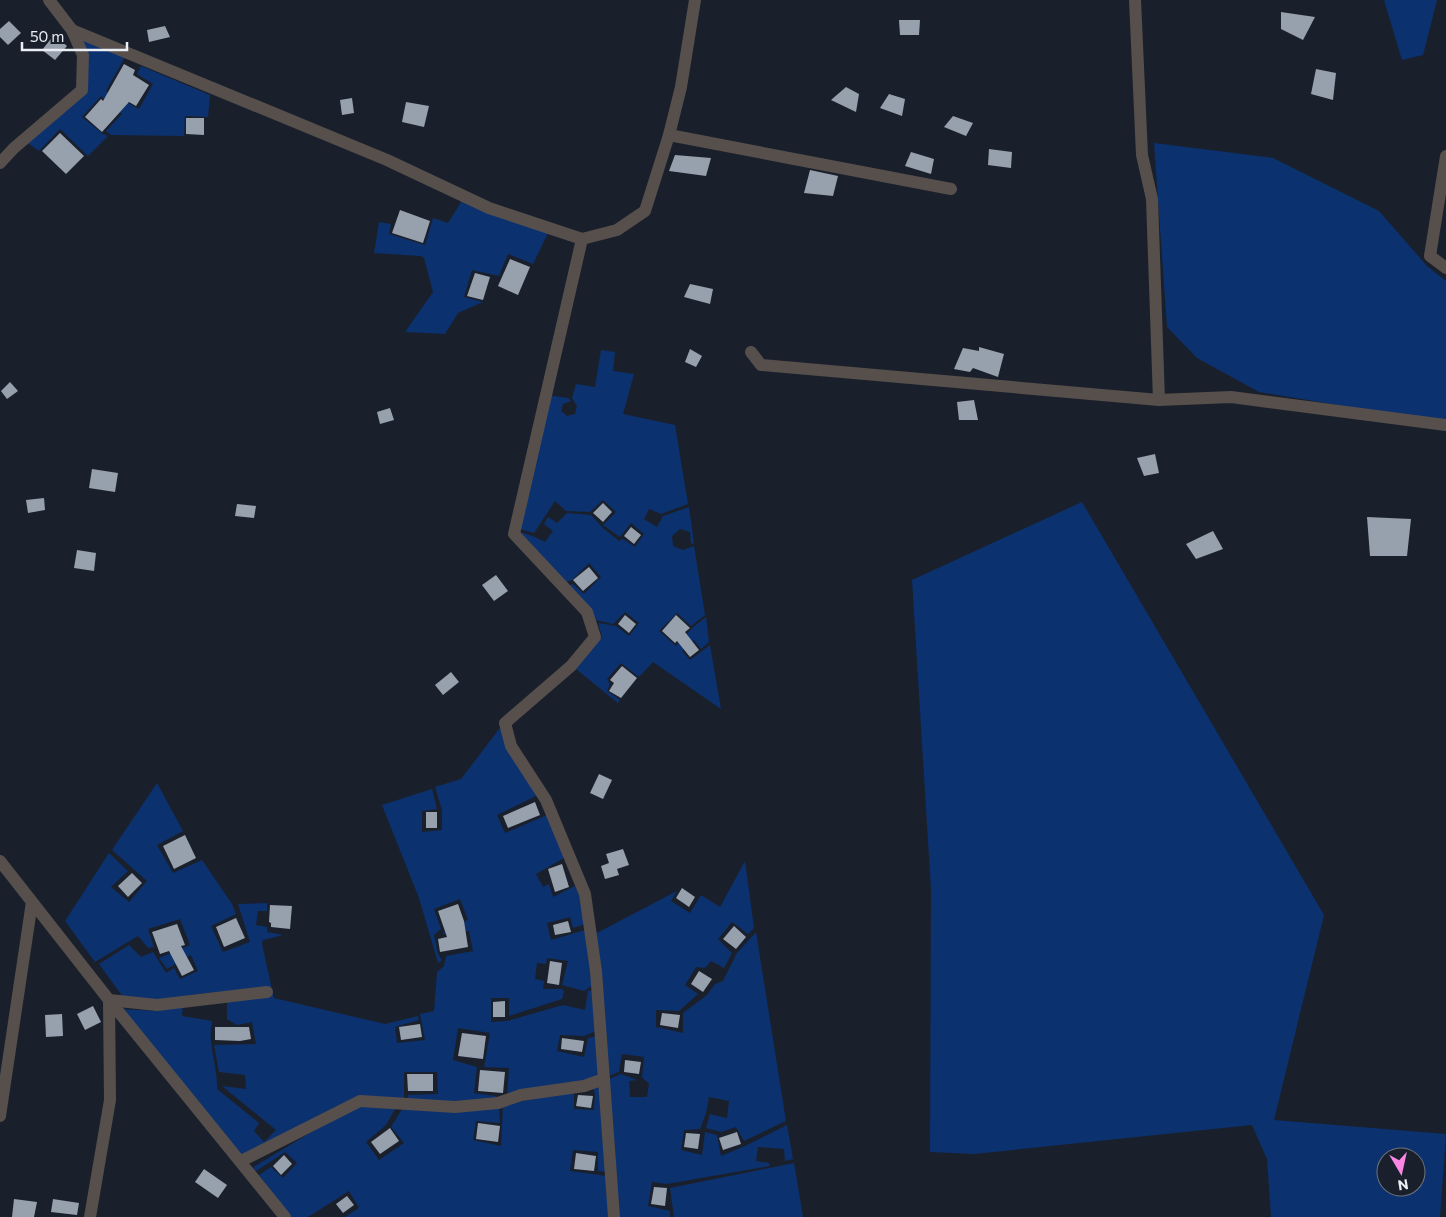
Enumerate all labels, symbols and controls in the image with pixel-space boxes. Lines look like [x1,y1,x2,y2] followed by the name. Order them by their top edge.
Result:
[22,20,128,52] scale bar
[30,27,64,45] text: 50 m
[1376,1147,1426,1197] north arrow
[1397,1176,1410,1195] text: N

